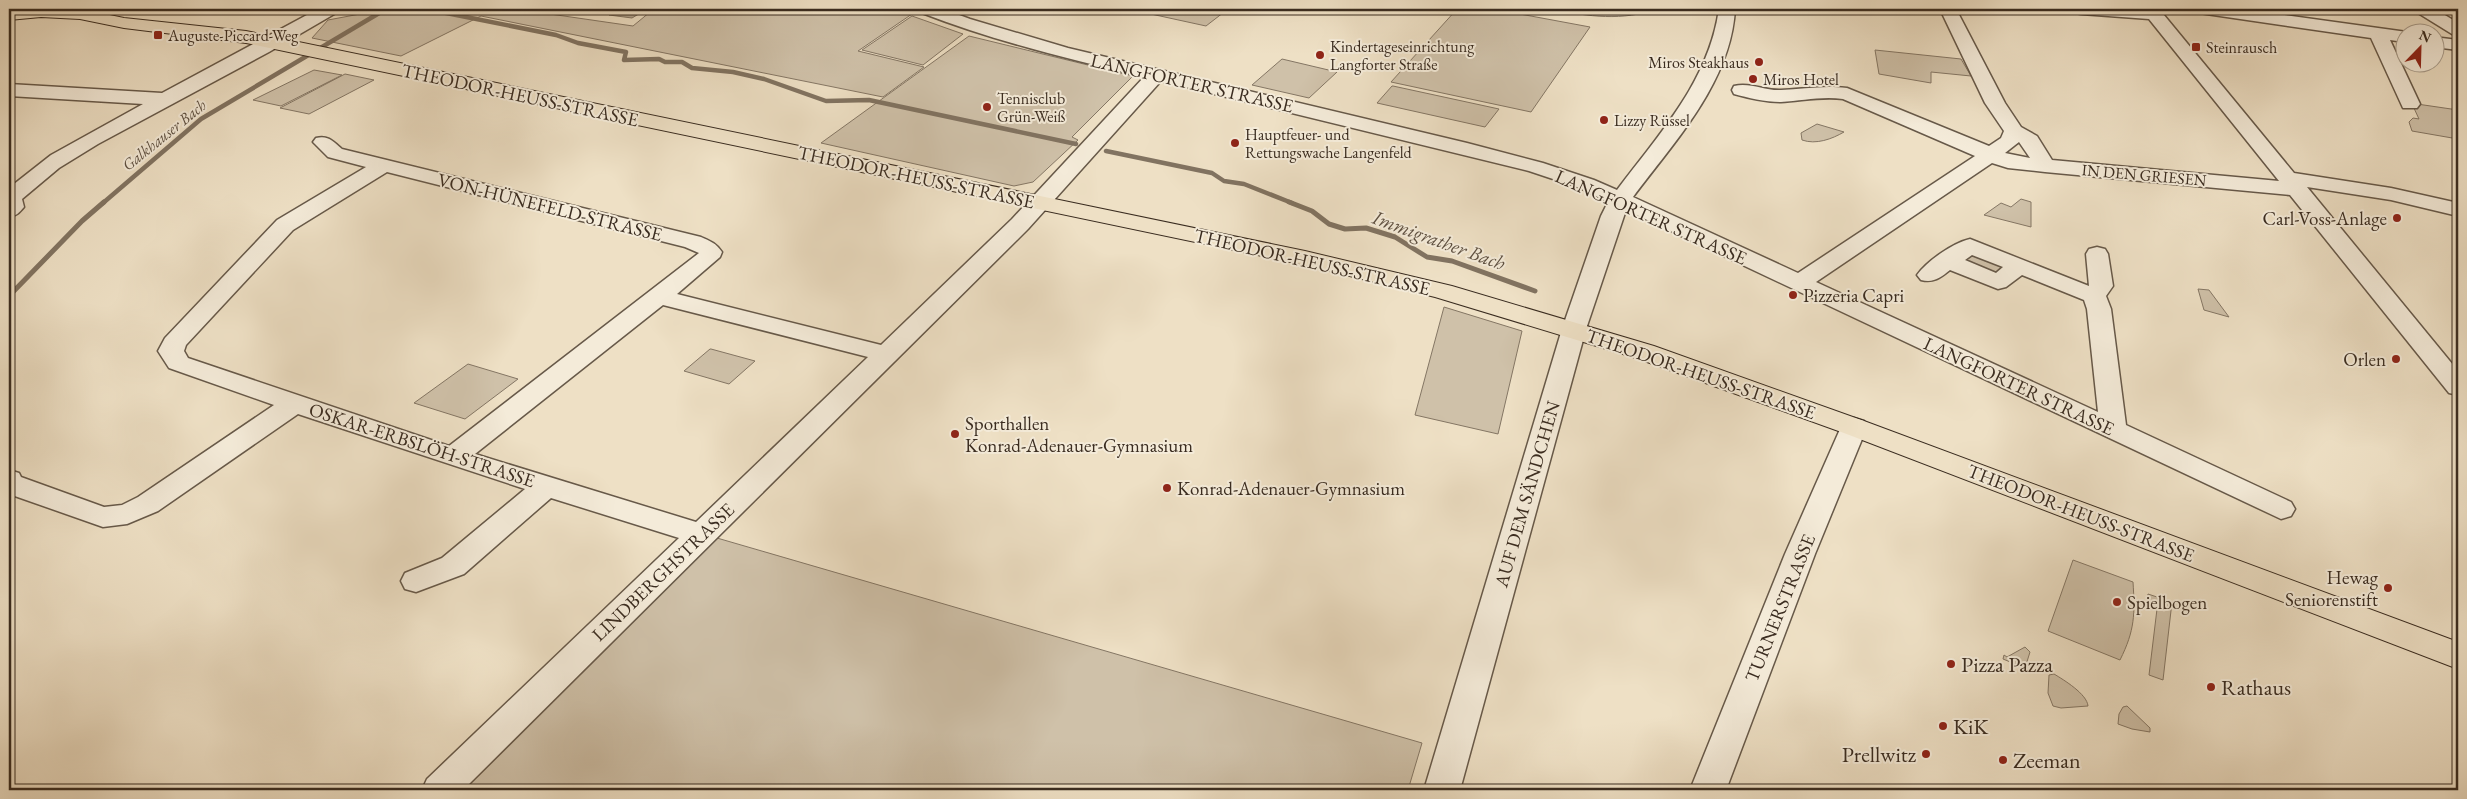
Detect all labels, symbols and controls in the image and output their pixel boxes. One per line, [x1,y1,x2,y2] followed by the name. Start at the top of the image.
[2394,22,2444,72] north arrow
[167,25,299,46] place label: Auguste-Piccard-Weg
[2416,26,2434,47] text: N
[152,29,164,41] marker: Auguste-Piccard-Weg
[1330,36,1475,75] place label: Kindertageseinrichtung Langforter Straße
[2206,37,2277,58] place label: Steinrausch
[2190,41,2202,53] marker: Steinrausch
[1088,48,1296,119] street label: LANGFORTER STRASSE
[1314,49,1326,61] marker: Kindertageseinrichtung Langforter Straße
[1648,52,1749,73] place label: Miros Steakhaus
[1753,56,1765,68] marker: Miros Steakhaus
[399,58,641,132] street label: THEODOR-HEUSS-STRASSE
[1763,69,1839,90] place label: Miros Hotel
[1747,73,1759,85] marker: Miros Hotel
[997,88,1065,127] place label: Tennisclub Grün-Weiß
[118,95,211,175] water label: Galkhauser Bach
[981,101,993,113] marker: Tennisclub Grün-Weiß
[1614,110,1690,131] place label: Lizzy Rüssel
[1598,114,1610,126] marker: Lizzy Rüssel
[1245,124,1413,163] place label: Hauptfeuer- und Rettungswache Langenfeld
[1229,137,1241,149] marker: Hauptfeuer- und Rettungswache Langenfeld
[795,140,1037,214] street label: THEODOR-HEUSS-STRASSE
[2081,159,2207,191] street label: IN DEN GRIESEN
[1551,163,1751,271] street label: LANGFORTER STRASSE
[435,167,665,247] street label: VON-HÜNEFELD-STRASSE
[1368,204,1509,276] water label: Immigrather Bach
[2262,206,2387,231] place label: Carl-Voss-Anlage
[2391,212,2403,224] marker: Carl-Voss-Anlage
[1192,223,1433,301] street label: THEODOR-HEUSS-STRASSE
[1803,283,1905,308] place label: Pizzeria Capri
[1787,289,1799,301] marker: Pizzeria Capri
[1583,323,1819,425] street label: THEODOR-HEUSS-STRASSE
[1920,331,2118,441] street label: LANGFORTER STRASSE
[2343,347,2386,372] place label: Orlen
[2390,353,2402,365] marker: Orlen
[306,397,538,493] street label: OSKAR-ERBSLÖH-STRASSE
[1488,398,1566,591] street label: AUF DEM SÄNDCHEN
[965,411,1193,458] place label: Sporthallen Konrad-Adenauer-Gymnasium
[949,428,961,440] marker: Sporthallen Konrad-Adenauer-Gymnasium
[1964,458,2198,568] street label: THEODOR-HEUSS-STRASSE
[1177,476,1405,501] place label: Konrad-Adenauer-Gymnasium
[1161,482,1173,494] marker: Konrad-Adenauer-Gymnasium
[586,497,740,647] street label: LINDBERGHSTRASSE
[1739,530,1821,685] street label: TURNERSTRASSE
[2285,565,2379,612] place label: Hewag Seniorenstift
[2382,582,2394,594] marker: Hewag Seniorenstift
[2127,590,2207,615] place label: Spielbogen
[2111,596,2123,608] marker: Spielbogen
[1961,650,2053,679] place label: Pizza Pazza
[1945,658,1957,670] marker: Pizza Pazza
[2221,673,2291,702] place label: Rathaus
[2205,681,2217,693] marker: Rathaus
[1953,712,1989,741] place label: KiK
[1937,720,1949,732] marker: KiK
[1842,740,1917,769] place label: Prellwitz
[2013,746,2081,775] place label: Zeeman
[1920,748,1932,760] marker: Prellwitz
[1997,754,2009,766] marker: Zeeman

